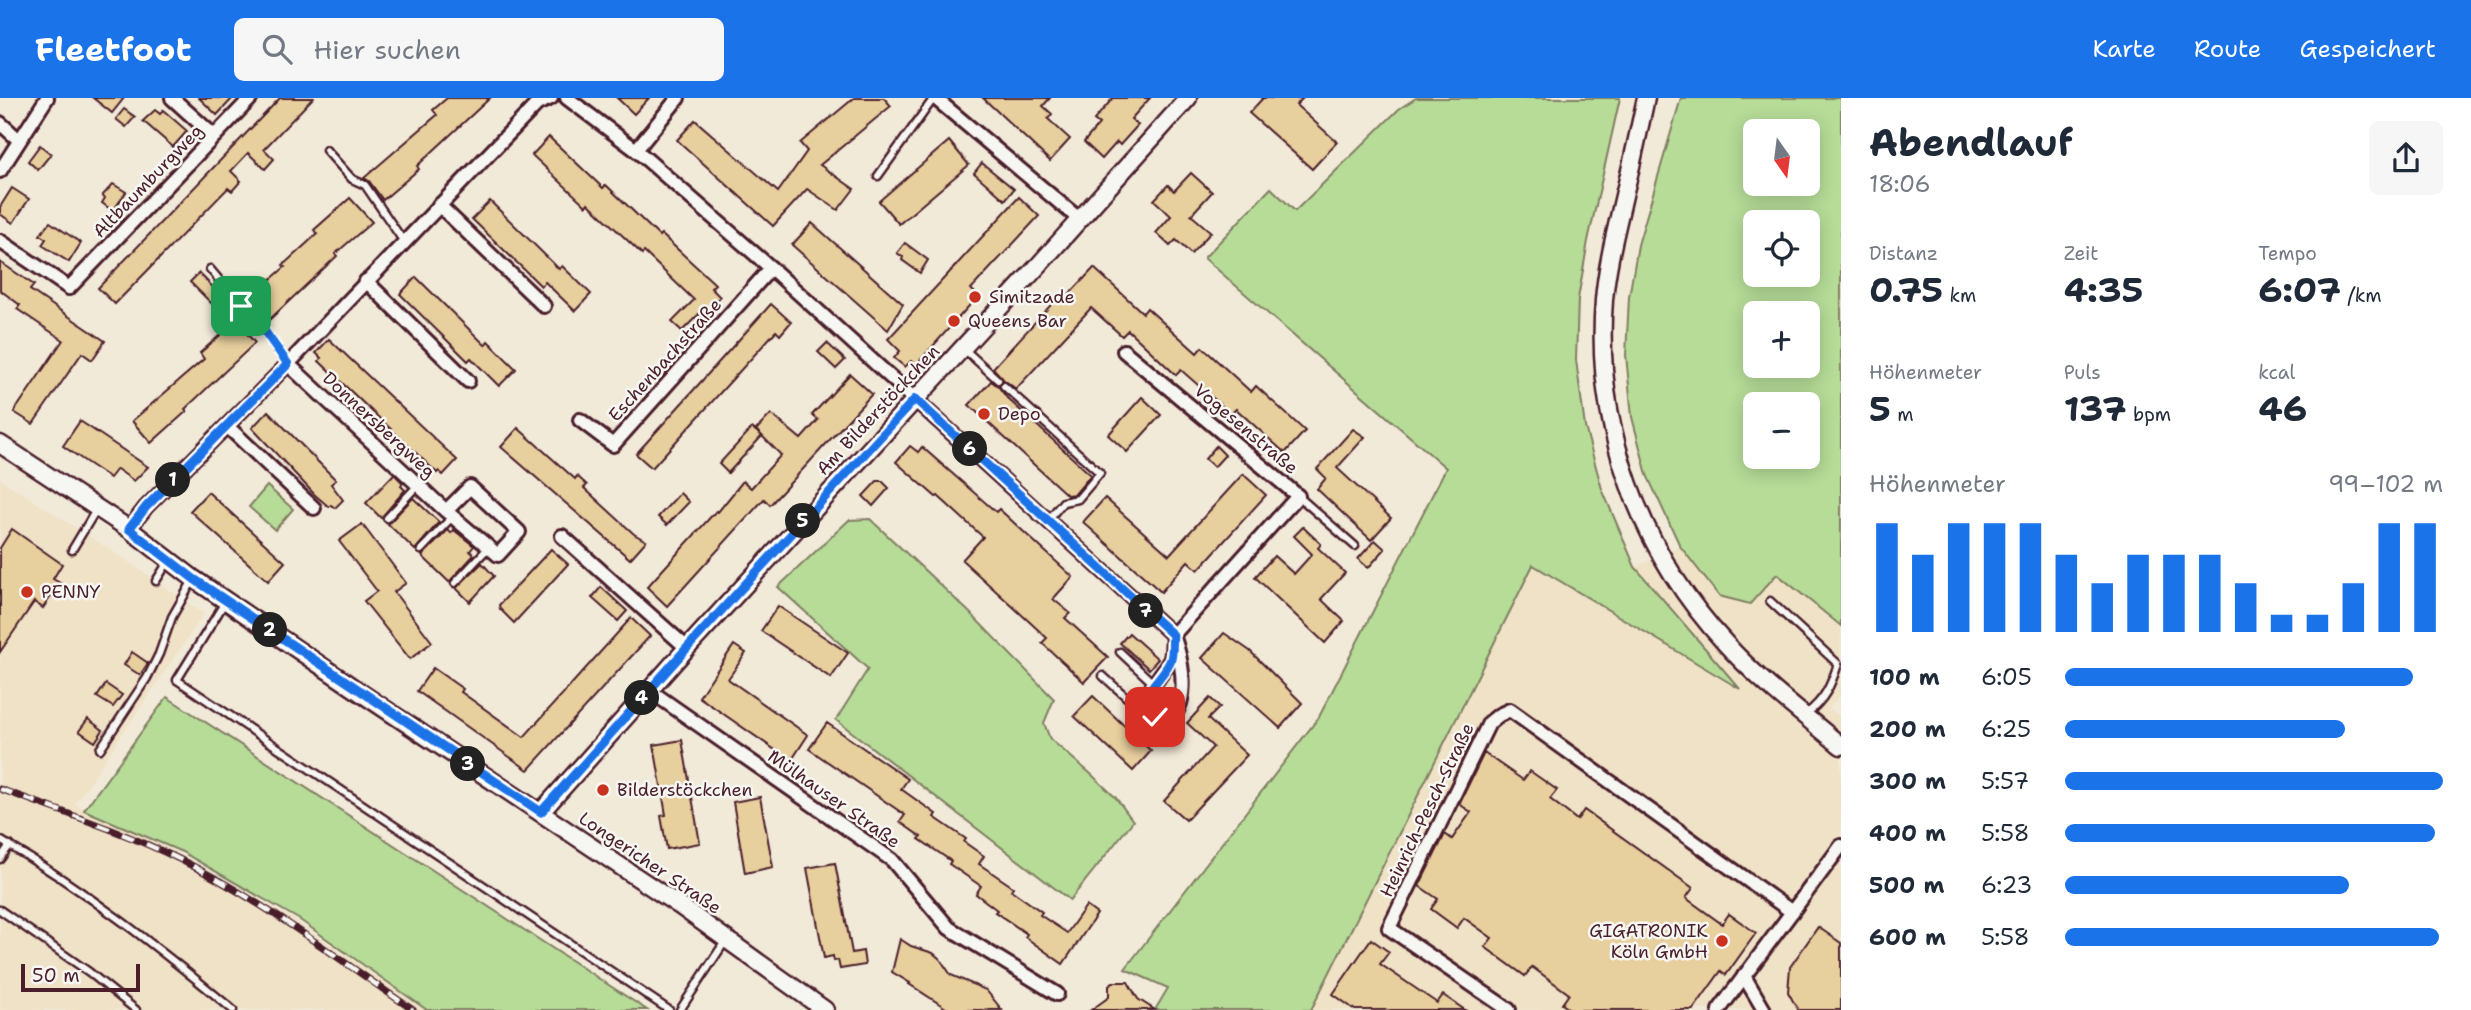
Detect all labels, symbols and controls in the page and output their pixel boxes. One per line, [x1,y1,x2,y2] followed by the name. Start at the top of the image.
[234,18,724,81] search box
[35,27,192,72] text: Fleetfoot
[258,30,296,68] icon: search
[314,32,461,67] text: Hier suchen
[2092,33,2156,65] text: Karte
[2194,33,2261,65] text: Route
[2299,33,2436,65] text: Gespeichert
[1869,117,2073,168] text: Abendlauf
[88,119,208,243] street label: Altbaumburgweg
[1743,119,1820,196] north arrow
[1743,119,1820,469] map controls
[2369,121,2443,195] button: share
[1869,169,1931,199] text: 18:06
[1743,210,1820,287] button: locate
[1869,241,1938,266] text: Distanz
[2064,241,2099,266] text: Zeit
[2258,241,2317,266] text: Tempo
[1869,266,1943,313] text: 0.75
[2064,266,2143,313] text: 4:35
[2258,266,2341,313] text: 6:07
[211,276,271,336] pin
[1943,283,1976,308] text: km
[2341,283,2382,308] text: /km
[989,285,1075,309] place label: Simitzade
[222,287,260,325] icon: arrive
[967,289,983,305] marker: Simitzade
[603,293,727,427] street label: Eschenbachstraße
[1743,301,1820,378] button: +
[968,309,1067,333] place label: Queens Bar
[946,313,962,329] marker: Queens Bar
[811,340,945,480] street label: Am Bilderstöckchen
[1869,360,1982,385] text: Höhenmeter
[2064,360,2101,385] text: Puls
[2258,360,2295,385] text: kcal
[317,366,441,484] street label: Donnersbergweg
[1189,378,1303,480] street label: Vogesenstraße
[1869,385,1891,432] text: 5
[2064,385,2126,432] text: 137
[2258,385,2307,432] text: 46
[1743,392,1820,469] button: −
[998,402,1041,426] place label: Depo
[1891,402,1914,427] text: m
[2126,402,2171,427] text: bpm
[976,406,992,422] marker: Depo
[953,432,988,466] pin: 6
[963,436,976,461] text: 6
[156,462,190,498] pin: 1
[168,467,177,492] text: 1
[1869,469,2006,499] text: Höhenmeter
[2328,469,2443,499] text: 99–102 m
[786,504,820,538] pin: 5
[797,508,808,533] text: 5
[41,580,101,604] place label: PENNY
[19,584,35,600] marker: PENNY
[1128,594,1164,628] pin: 7
[1139,598,1152,623] text: 7
[252,612,288,648] pin: 2
[263,617,276,642] text: 2
[1869,662,1940,692] text: 100 m
[1981,662,2032,692] text: 6:05
[624,680,660,716] pin: 4
[635,685,648,710] text: 4
[1125,687,1185,747] pin
[1136,698,1174,736] icon: check
[1869,714,1946,744] text: 200 m
[1981,714,2031,744] text: 6:25
[1374,719,1480,901] street label: Heinrich-Pesch-Straße
[763,744,905,854] street label: Mülhauser Straße
[450,746,486,782] pin: 3
[461,751,474,776] text: 3
[1869,766,1946,796] text: 300 m
[1981,766,2029,796] text: 5:57
[617,778,753,802] place label: Bilderstöckchen
[595,782,611,798] marker: Bilderstöckchen
[574,806,726,920] street label: Longericher Straße
[1869,818,1946,848] text: 400 m
[1981,818,2030,848] text: 5:58
[1869,870,1944,900] text: 500 m
[1981,870,2032,900] text: 6:23
[1589,919,1708,964] place label: GIGATRONIK Köln GmbH
[1869,922,1946,952] text: 600 m
[1981,922,2030,952] text: 5:58
[1714,933,1730,949] marker: GIGATRONIK Köln GmbH
[21,961,140,993] scale bar
[32,963,80,988] text: 50 m

